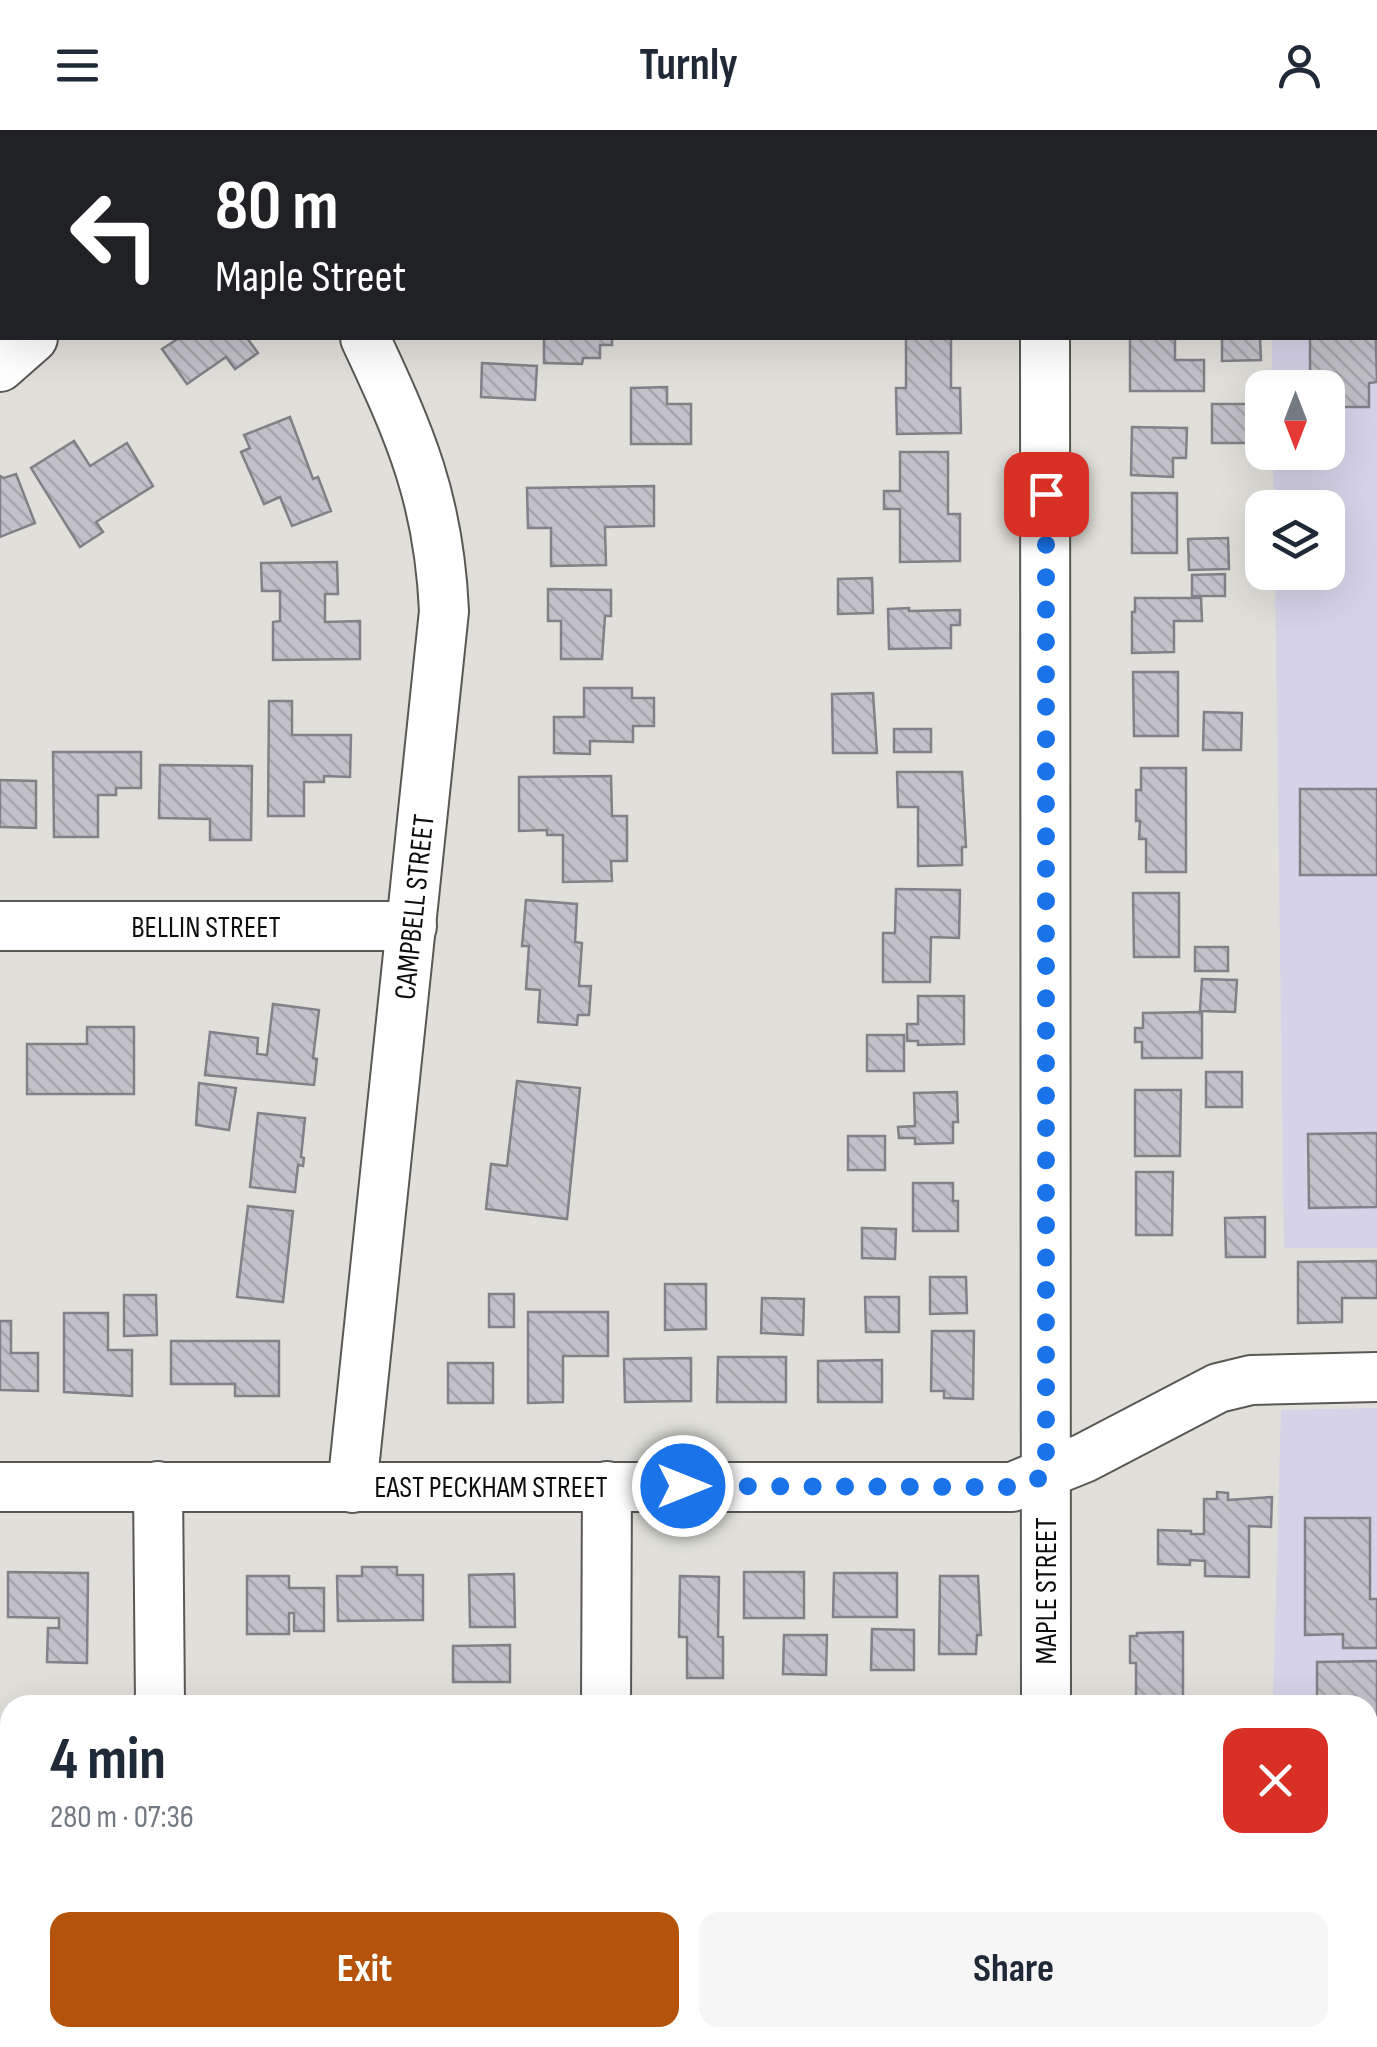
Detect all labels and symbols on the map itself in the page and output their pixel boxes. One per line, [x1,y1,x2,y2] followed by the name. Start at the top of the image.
[1245,370,1345,470] north arrow
[1004,452,1089,537] pin
[387,813,443,1002] street label: CAMPBELL STREET
[131,910,281,946] street label: BELLIN STREET
[631,1434,735,1538] position arrow
[374,1470,608,1506] street label: EAST PECKHAM STREET
[1029,1517,1065,1665] street label: MAPLE STREET

